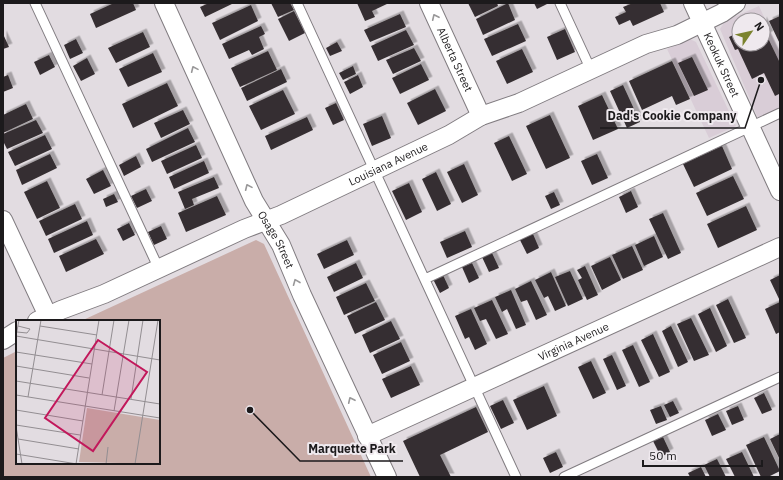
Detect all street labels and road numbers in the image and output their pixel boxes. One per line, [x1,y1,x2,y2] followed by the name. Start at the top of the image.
[434,25,476,94] street label: Alberta Street
[701,30,743,99] street label: Keokuk Street
[346,139,430,189] street label: Louisiana Avenue
[255,208,297,271] street label: Osage Street
[536,319,611,364] street label: Virginia Avenue

